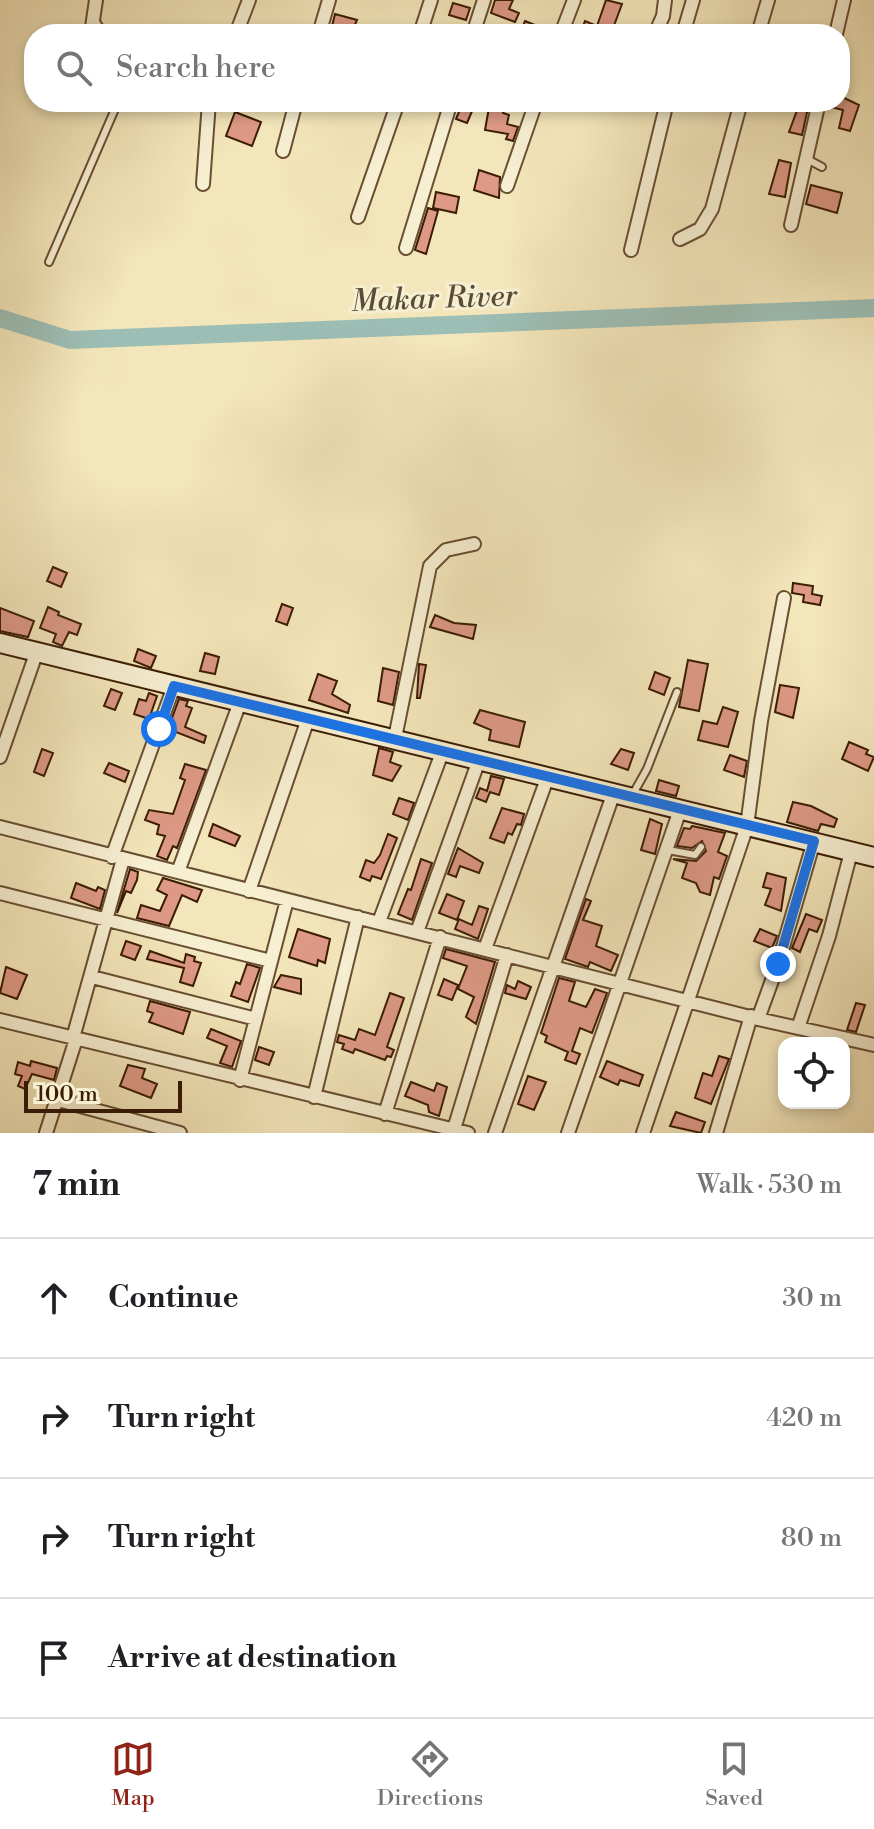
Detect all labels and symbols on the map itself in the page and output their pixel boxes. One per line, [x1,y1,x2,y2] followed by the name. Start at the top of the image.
[350,277,519,321] water label: Makar River
[141,711,177,747] route start
[760,946,796,982] route end
[24,1077,182,1113] scale bar

